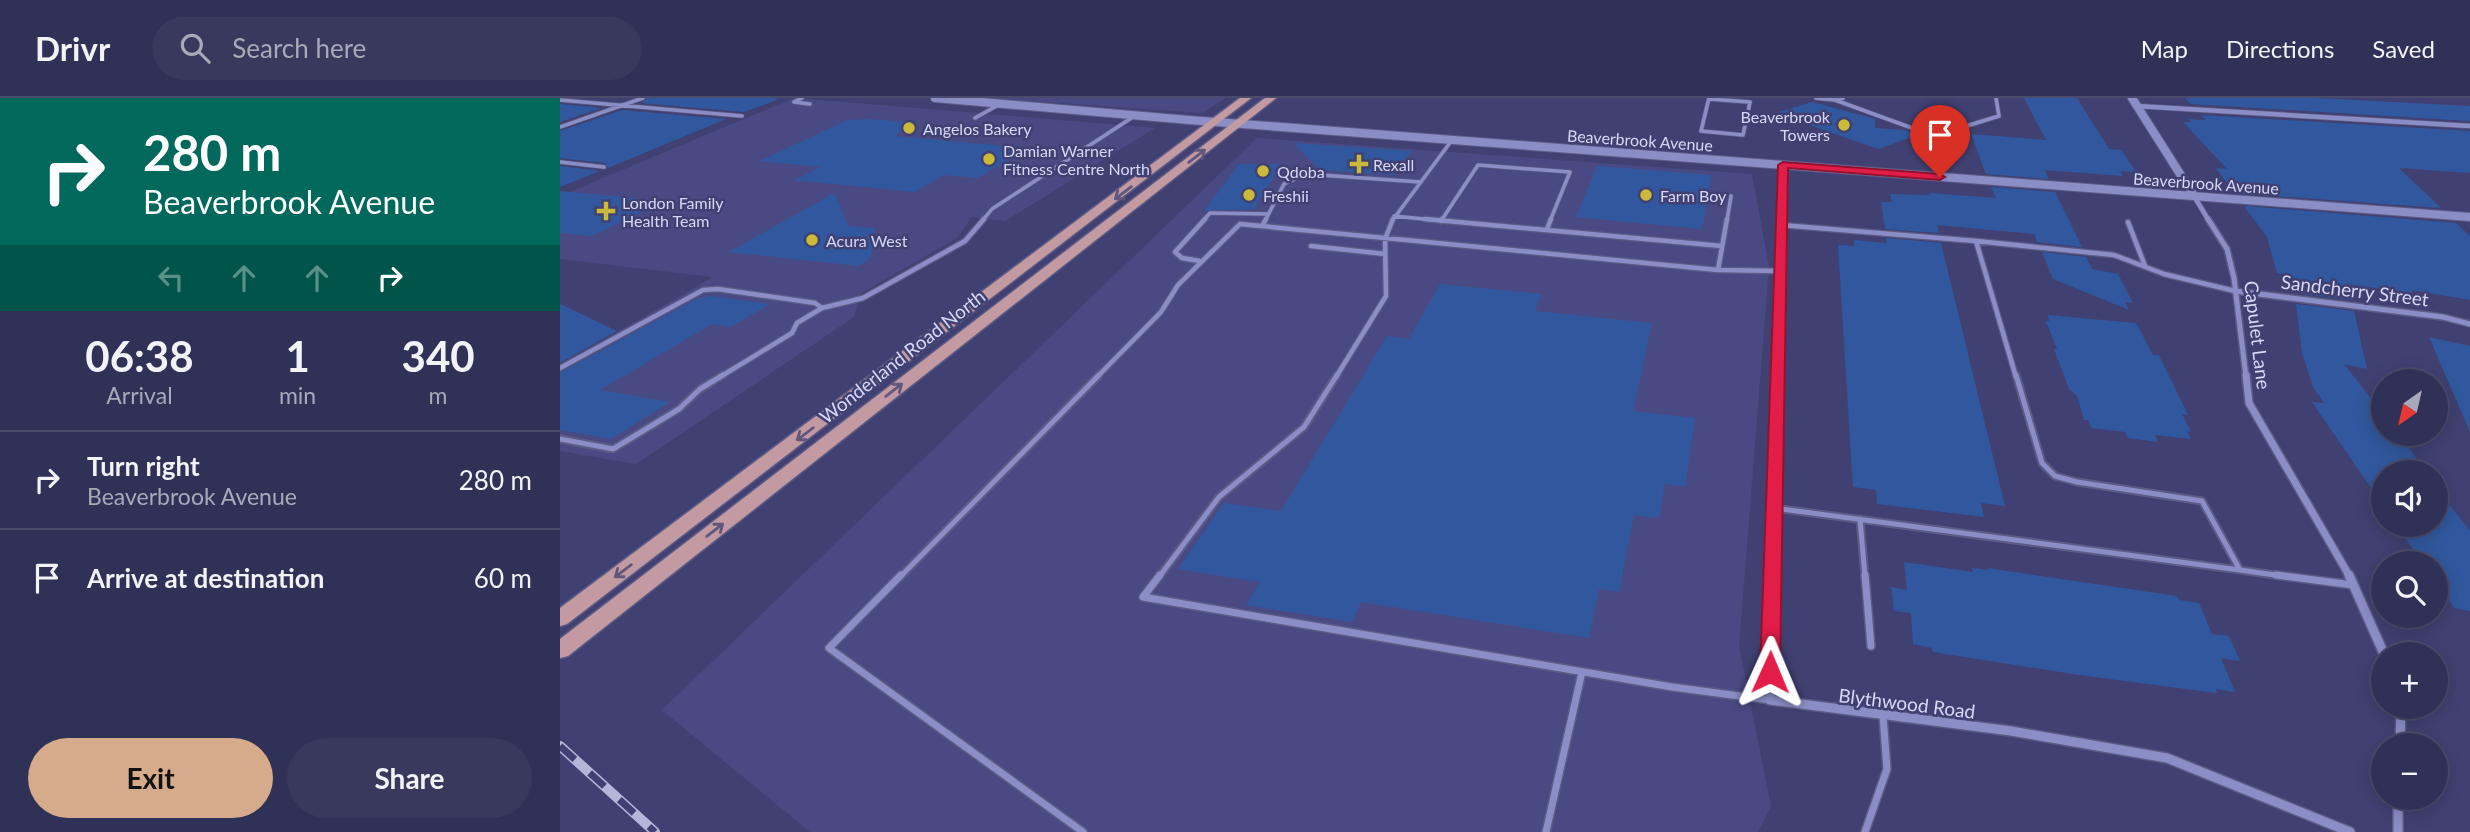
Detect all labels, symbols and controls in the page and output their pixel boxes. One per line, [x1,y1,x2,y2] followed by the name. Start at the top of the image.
[152,17,642,80] search box
[35,28,110,68] text: Drivr
[176,29,214,67] icon: search
[232,32,366,64] text: Search here
[2141,34,2188,63] text: Map
[2226,34,2334,63] text: Directions
[2372,34,2435,63] text: Saved
[1910,105,1970,177] pin
[1741,107,1831,144] place label: Beaverbrook Towers
[1921,116,1959,154] icon: arrive
[1836,117,1852,133] marker: Beaverbrook Towers
[923,119,1032,138] place label: Angelos Bakery
[901,120,917,136] marker: Angelos Bakery
[143,123,281,181] text: 280 m
[1567,125,1713,155] street label: Beaverbrook Avenue
[28,126,119,217] icon: right
[1003,141,1150,178] place label: Damian Warner Fitness Centre North
[1187,148,1206,163] one-way arrow
[981,151,997,167] marker: Damian Warner Fitness Centre North
[1373,155,1414,174] place label: Rexall
[1351,156,1367,172] marker: Rexall
[1277,162,1325,181] place label: Qdoba
[1255,163,1271,179] marker: Qdoba
[2133,168,2279,198] street label: Beaverbrook Avenue
[143,182,435,221] text: Beaverbrook Avenue
[1114,185,1132,200] one-way arrow
[1263,186,1309,205] place label: Freshii
[1660,186,1727,205] place label: Farm Boy
[1241,187,1257,203] marker: Freshii
[1638,187,1654,203] marker: Farm Boy
[622,193,724,230] place label: London Family Health Team
[596,201,616,221] marker: London Family Health Team
[826,231,908,250] place label: Acura West
[804,232,820,248] marker: Acura West
[152,259,190,297] icon: left
[225,259,263,297] icon: ahead
[298,259,336,297] icon: ahead
[371,259,409,297] icon: right
[2280,270,2430,310] street label: Sandcherry Street
[2240,279,2276,391] street label: Capulet Lane
[815,284,989,428] street label: Wonderland Road North
[85,331,194,381] text: 06:38
[285,331,310,381] text: 1
[402,331,475,381] text: 340
[2371,369,2448,446] north arrow
[2371,369,2448,810] map controls
[106,381,173,409] text: Arrival
[279,381,316,409] text: min
[429,381,448,409] text: m
[885,383,903,398] one-way arrow
[796,426,814,441] one-way arrow
[87,450,200,482] text: Turn right
[2371,460,2448,537] button: sound
[28,461,66,499] icon: right
[459,464,532,496] text: 280 m
[87,482,297,510] text: Beaverbrook Avenue
[705,522,723,537] one-way arrow
[2371,551,2448,628] button: search
[28,559,66,597] icon: arrive
[87,562,324,594] text: Arrive at destination
[474,562,532,594] text: 60 m
[615,564,633,579] one-way arrow
[1733,635,1807,709] position arrow
[2371,642,2448,719] button: +
[1837,683,1977,723] street label: Blythwood Road
[2371,733,2448,810] button: −
[28,738,273,818] button: Exit
[287,738,532,818] button: Share

